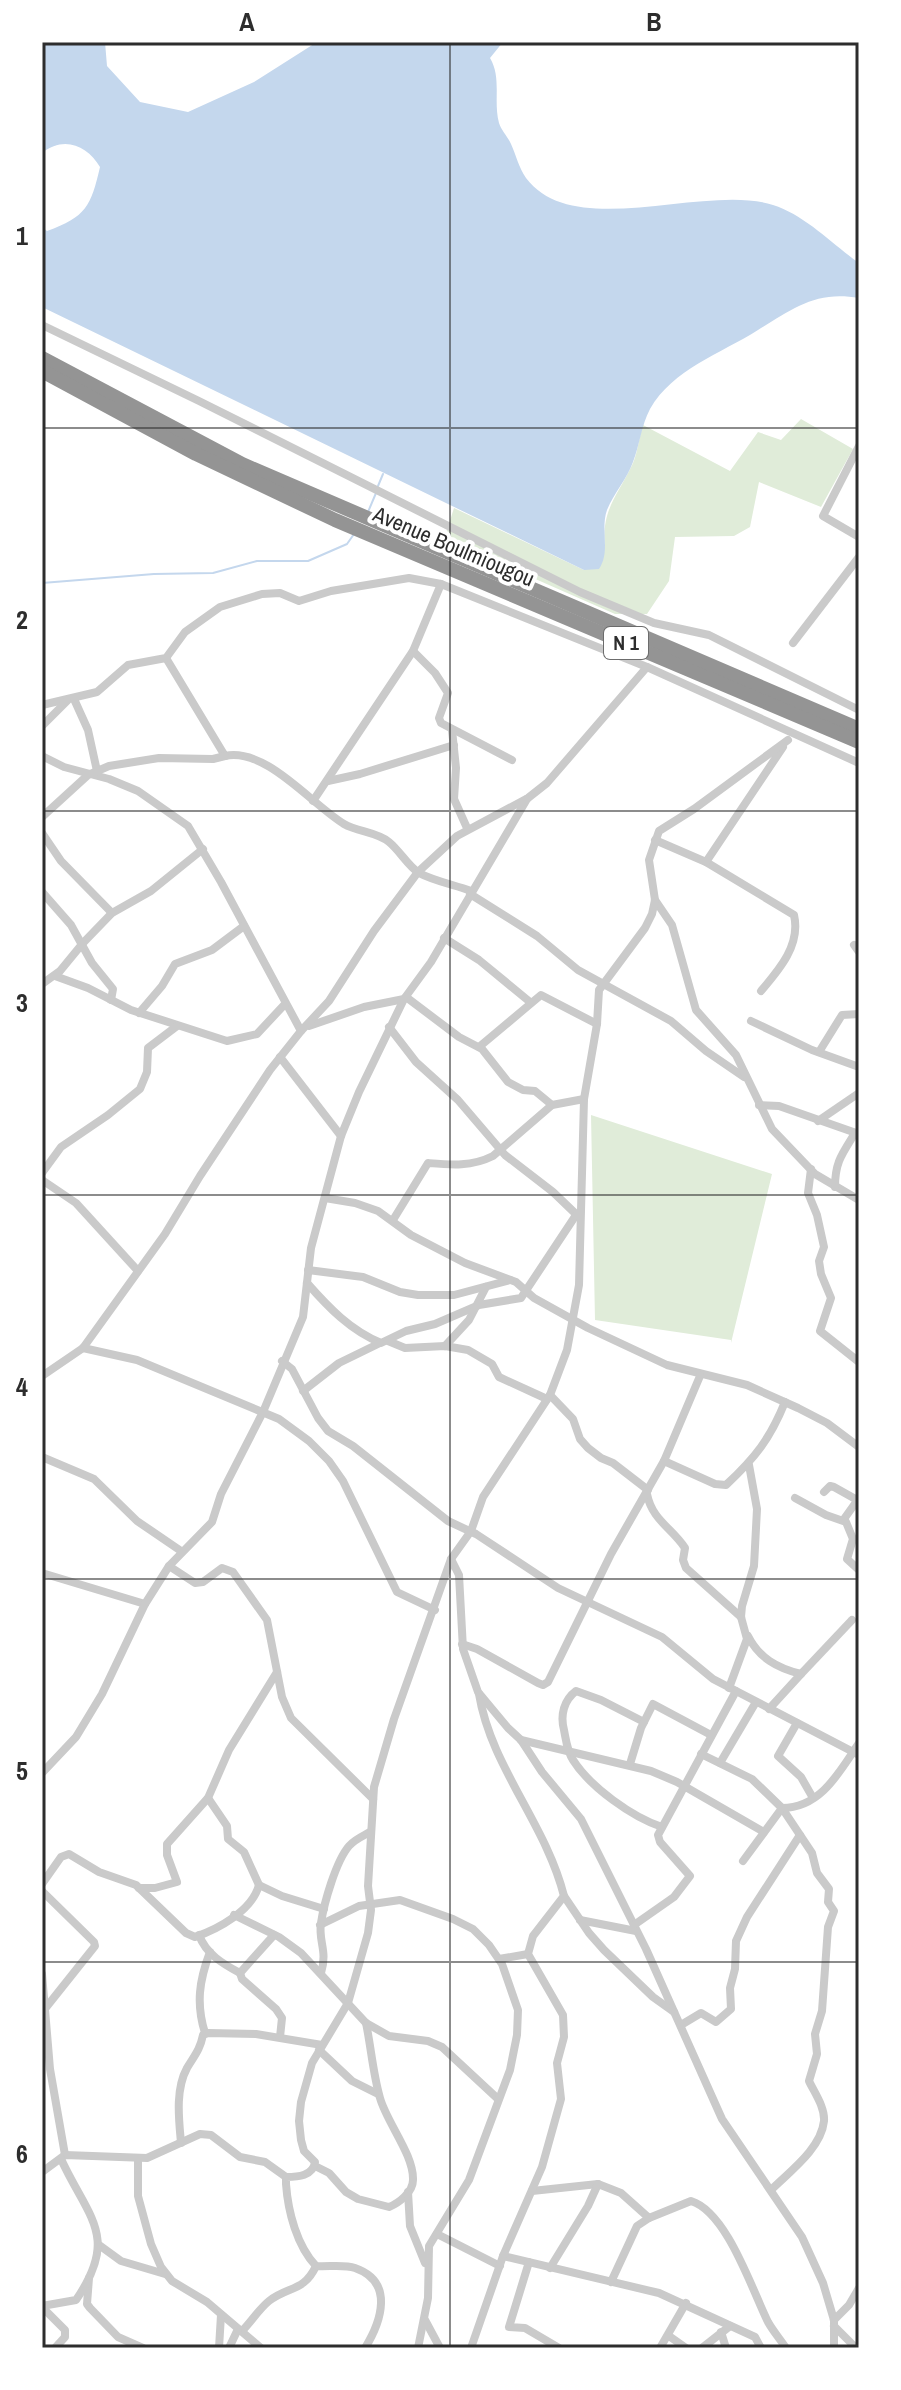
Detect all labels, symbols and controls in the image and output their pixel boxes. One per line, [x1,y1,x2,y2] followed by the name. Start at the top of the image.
[239,4,255,39] text: A
[646,4,662,39] text: B
[16,218,28,253] text: 1
[368,498,539,593] street label: Avenue Boulmiougou
[16,602,28,637] text: 2
[604,627,648,659] road number: N 1
[16,985,28,1020] text: 3
[16,1369,28,1404] text: 4
[16,1753,28,1788] text: 5
[16,2136,28,2171] text: 6

